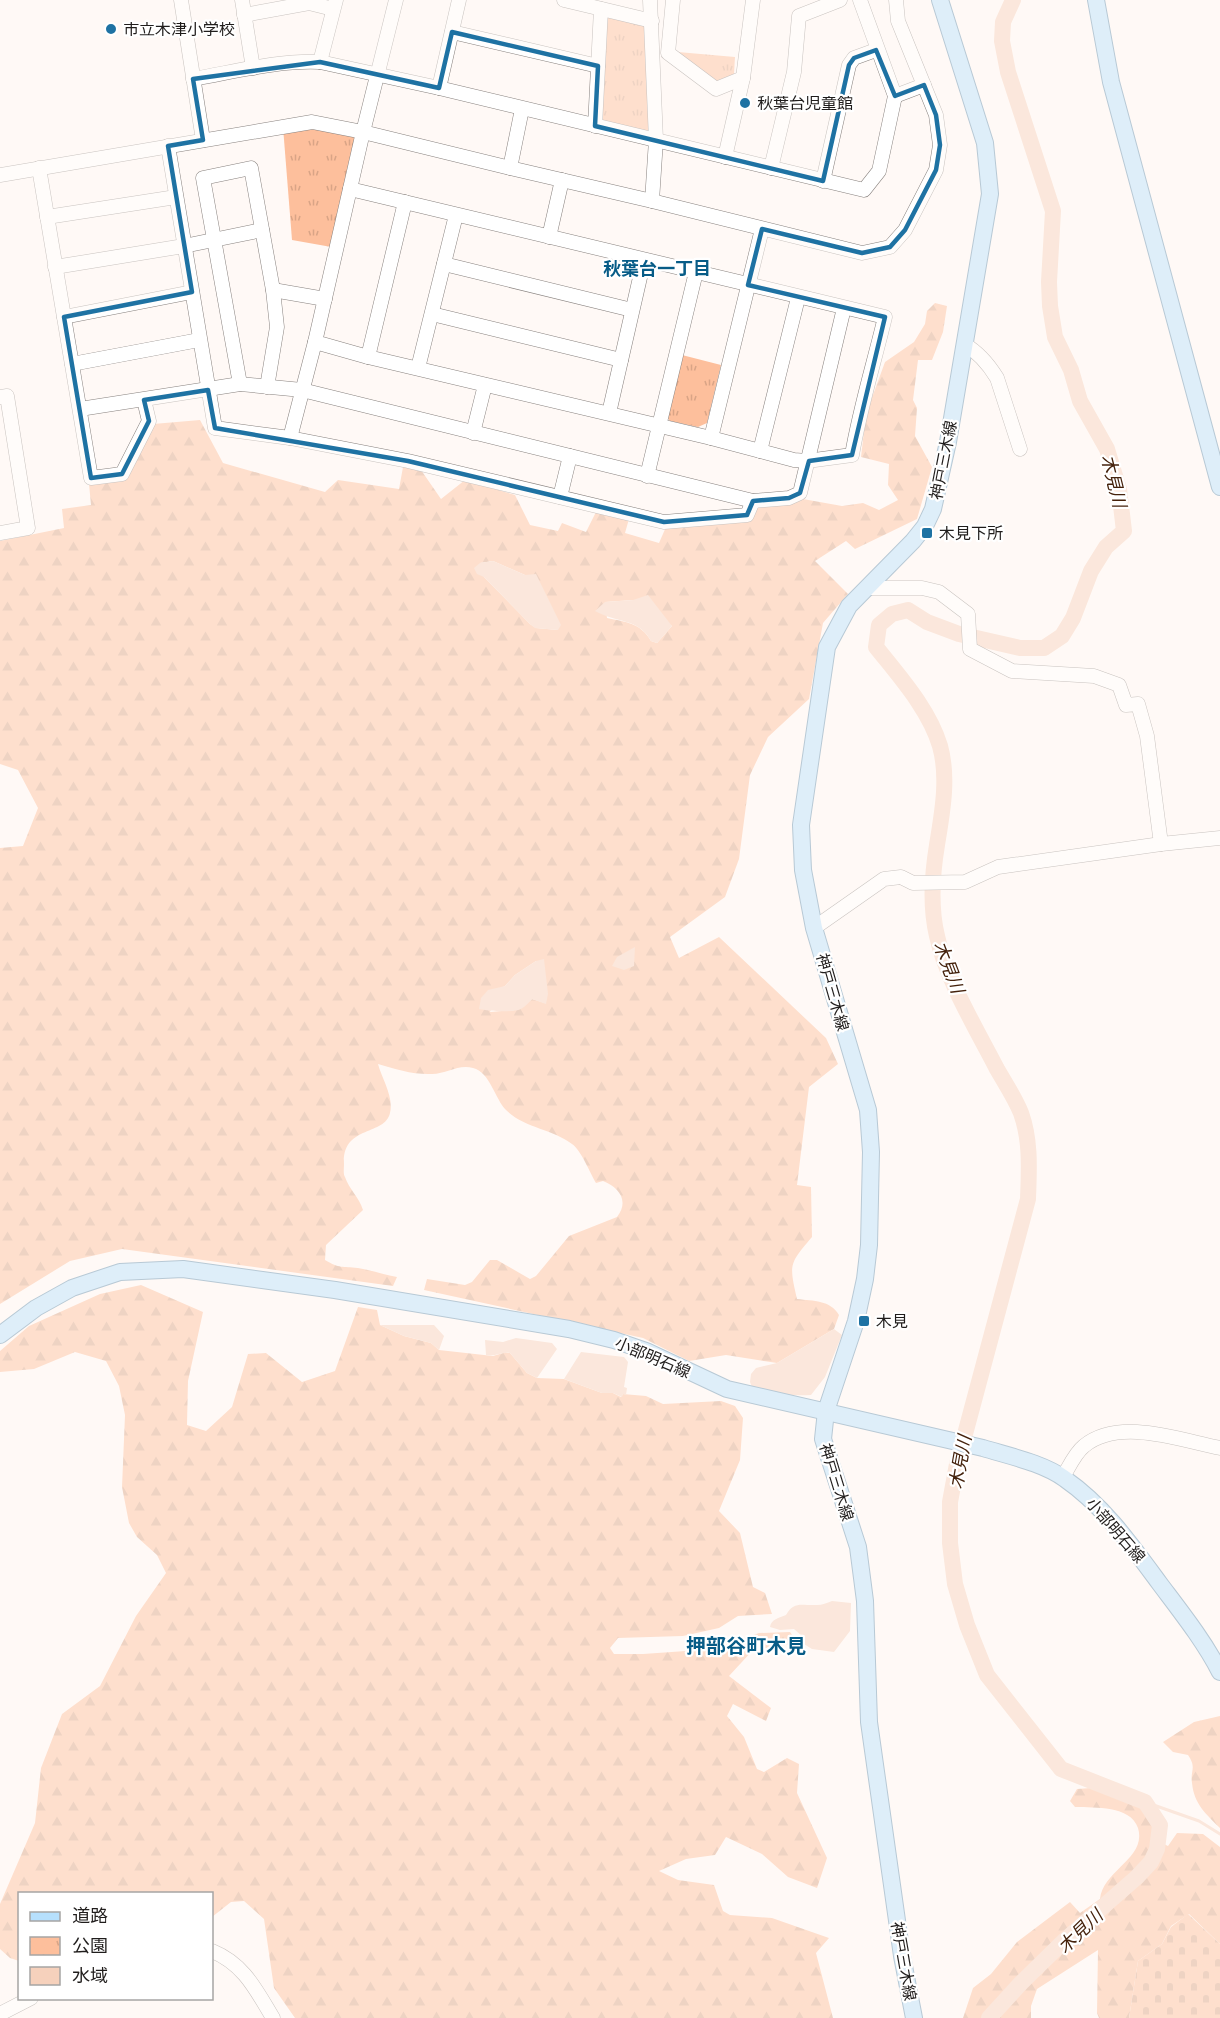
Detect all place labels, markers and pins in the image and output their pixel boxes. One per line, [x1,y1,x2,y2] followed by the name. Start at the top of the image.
[123,19,235,39] place label: 市立木津小学校
[104,22,118,36] marker: 市立木津小学校
[757,93,853,113] place label: 秋葉台児童館
[738,96,752,110] marker: 秋葉台児童館
[939,523,1003,543] place label: 木見下所
[920,526,934,540] marker: 木見下所
[876,1311,908,1331] place label: 木見
[857,1314,871,1328] marker: 木見

